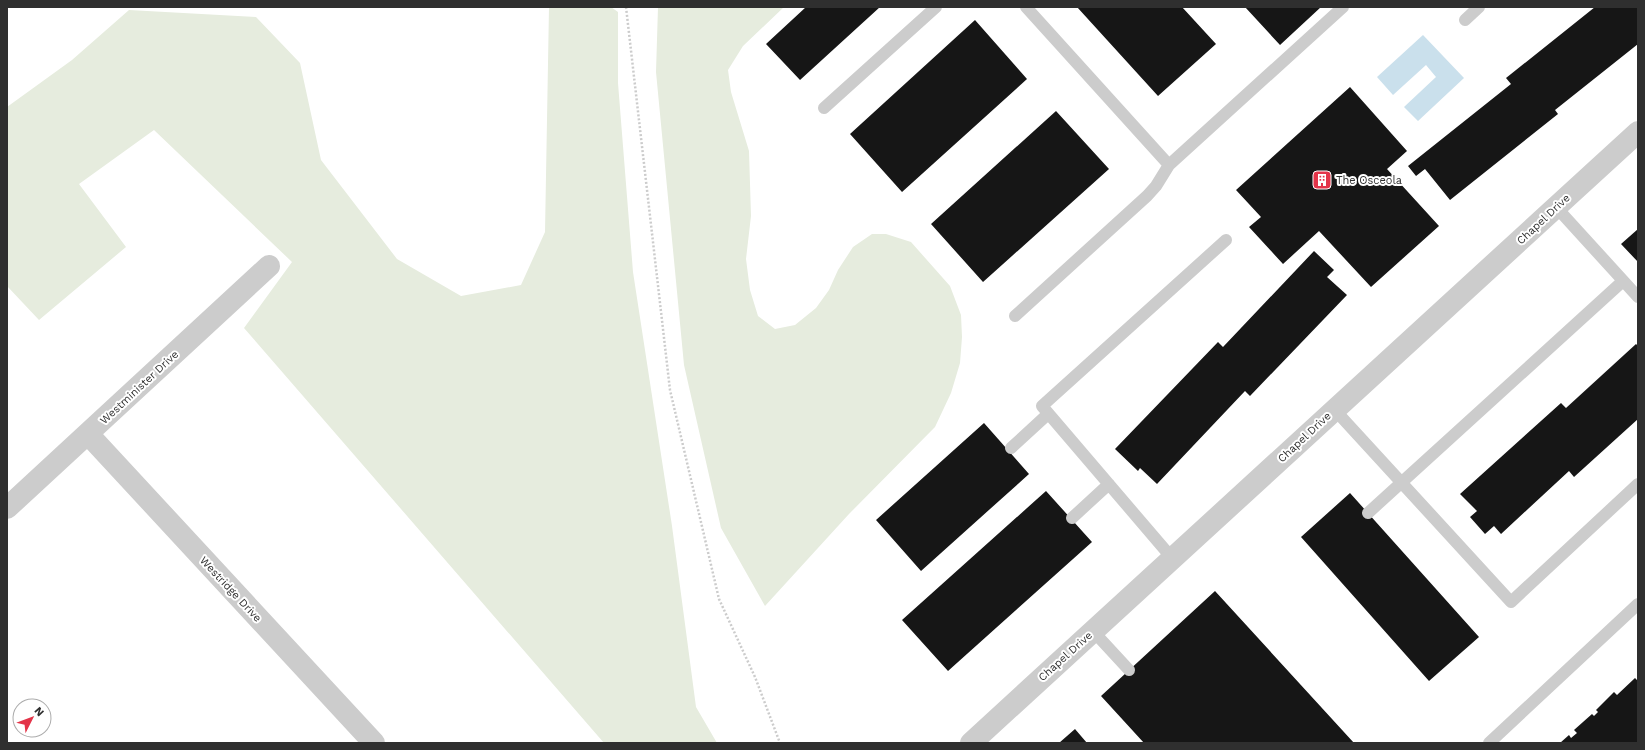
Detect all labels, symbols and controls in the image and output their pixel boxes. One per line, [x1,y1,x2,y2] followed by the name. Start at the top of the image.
[1311,169,1333,191] building icon: The Osceola
[1336,174,1402,187] place label: The Osceola
[1514,191,1573,247] street label: Chapel Drive
[98,348,181,427] street label: Westminister Drive
[1275,409,1334,465] street label: Chapel Drive
[197,554,264,625] street label: Westridge Drive
[1036,629,1095,684] street label: Chapel Drive
[12,698,52,738] north arrow
[32,704,47,719] text: N

